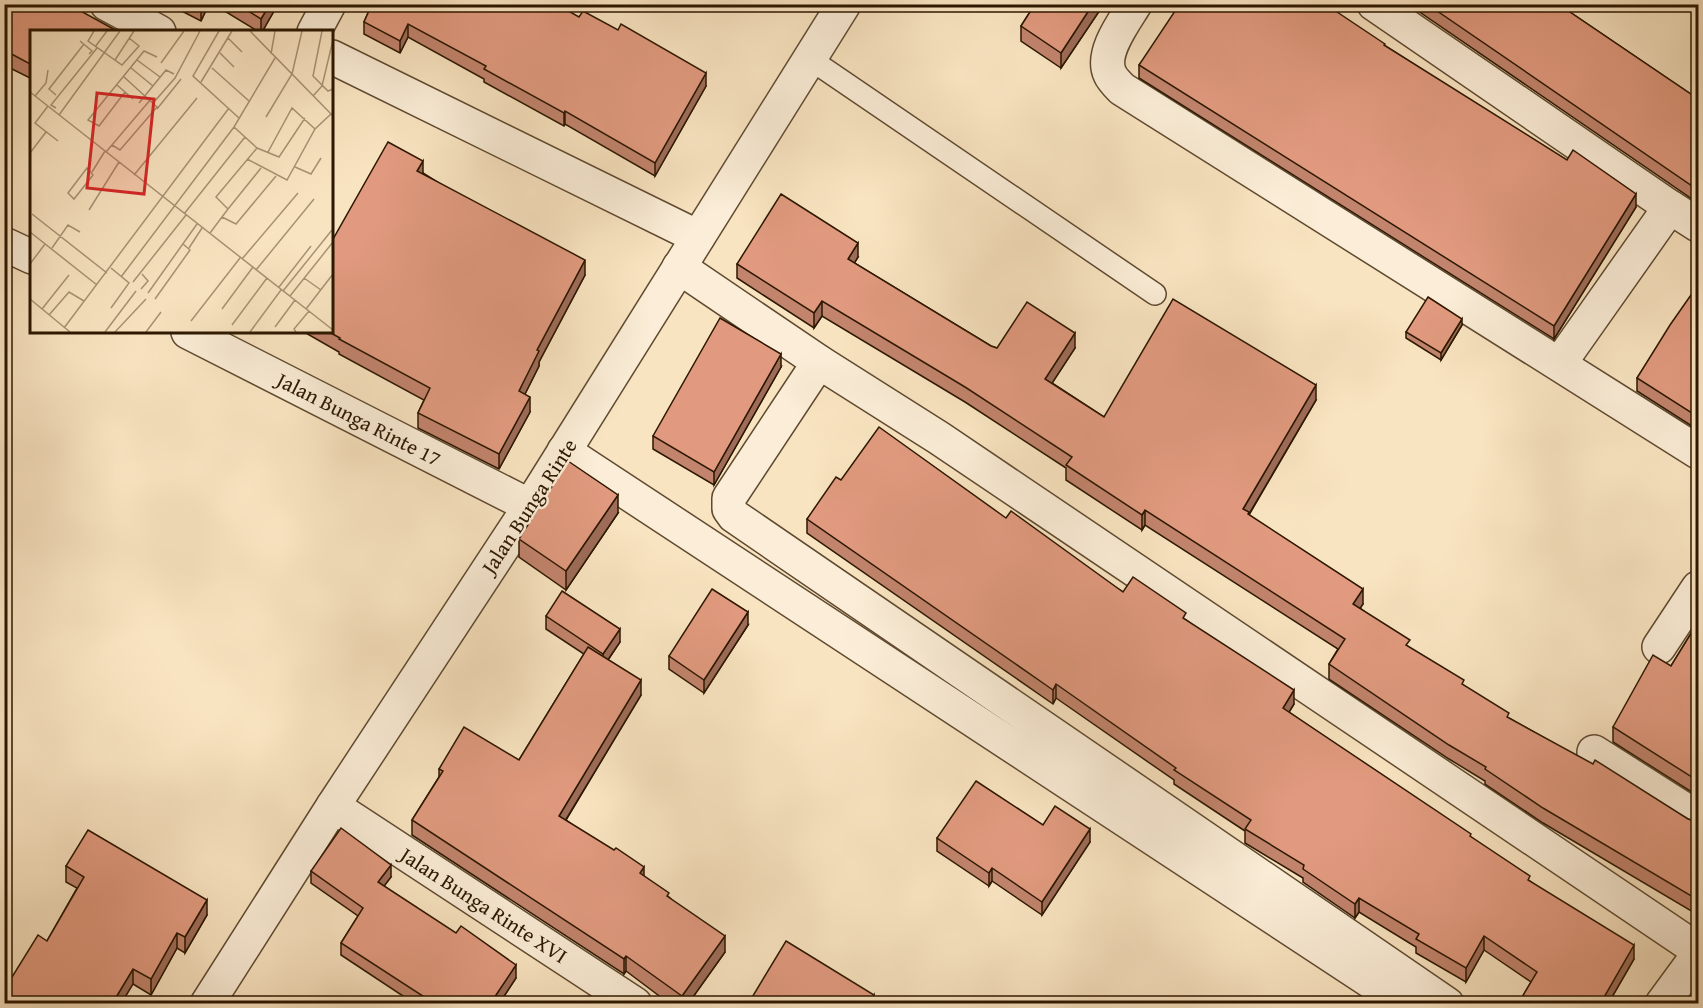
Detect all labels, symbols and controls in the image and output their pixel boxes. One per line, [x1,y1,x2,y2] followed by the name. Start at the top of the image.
[30,30,333,333] inset map
[269,363,447,474] street label: Jalan Bunga Rinte 17
[472,432,585,582] street label: Jalan Bunga Rinte
[392,838,574,971] street label: Jalan Bunga Rinte XVI

